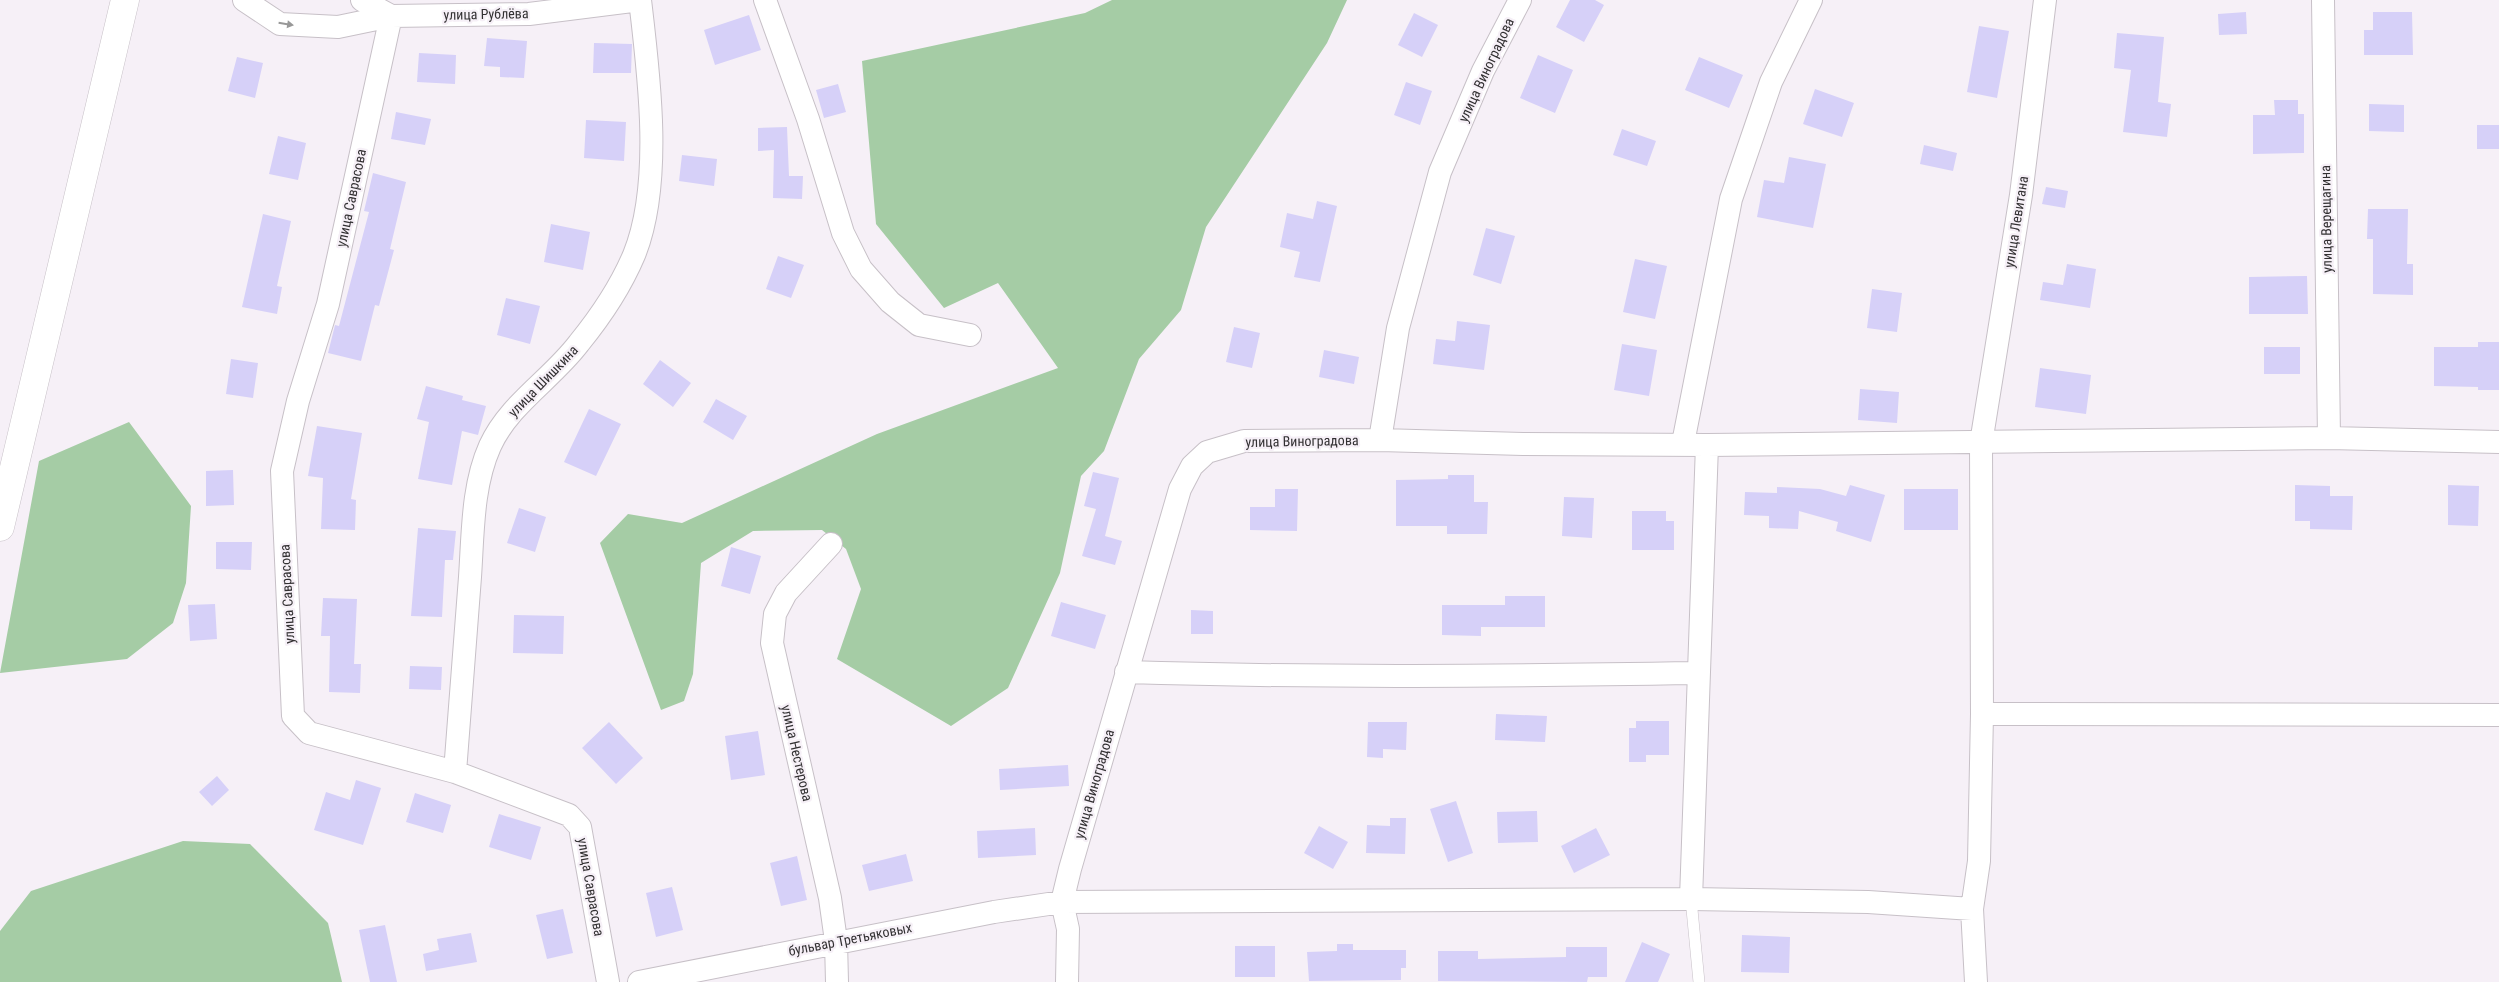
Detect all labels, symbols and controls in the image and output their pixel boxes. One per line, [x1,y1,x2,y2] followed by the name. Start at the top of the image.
[443,5,529,23] street label: улица Рублёва
[1455,15,1517,125] street label: улица Виноградова
[279,20,295,28] one-way arrow
[333,148,369,248] street label: улица Саврасова
[2317,165,2335,273] street label: улица Верещагина
[2001,175,2031,269] street label: улица Левитана
[505,342,581,420] street label: улица Шишкина
[1245,432,1359,450] street label: улица Виноградова
[276,544,298,644] street label: улица Саврасова
[778,703,816,803] street label: улица Нестерова
[1071,727,1117,841] street label: улица Виноградова
[574,837,608,937] street label: улица Саврасова
[787,919,913,959] street label: бульвар Третьяковых

